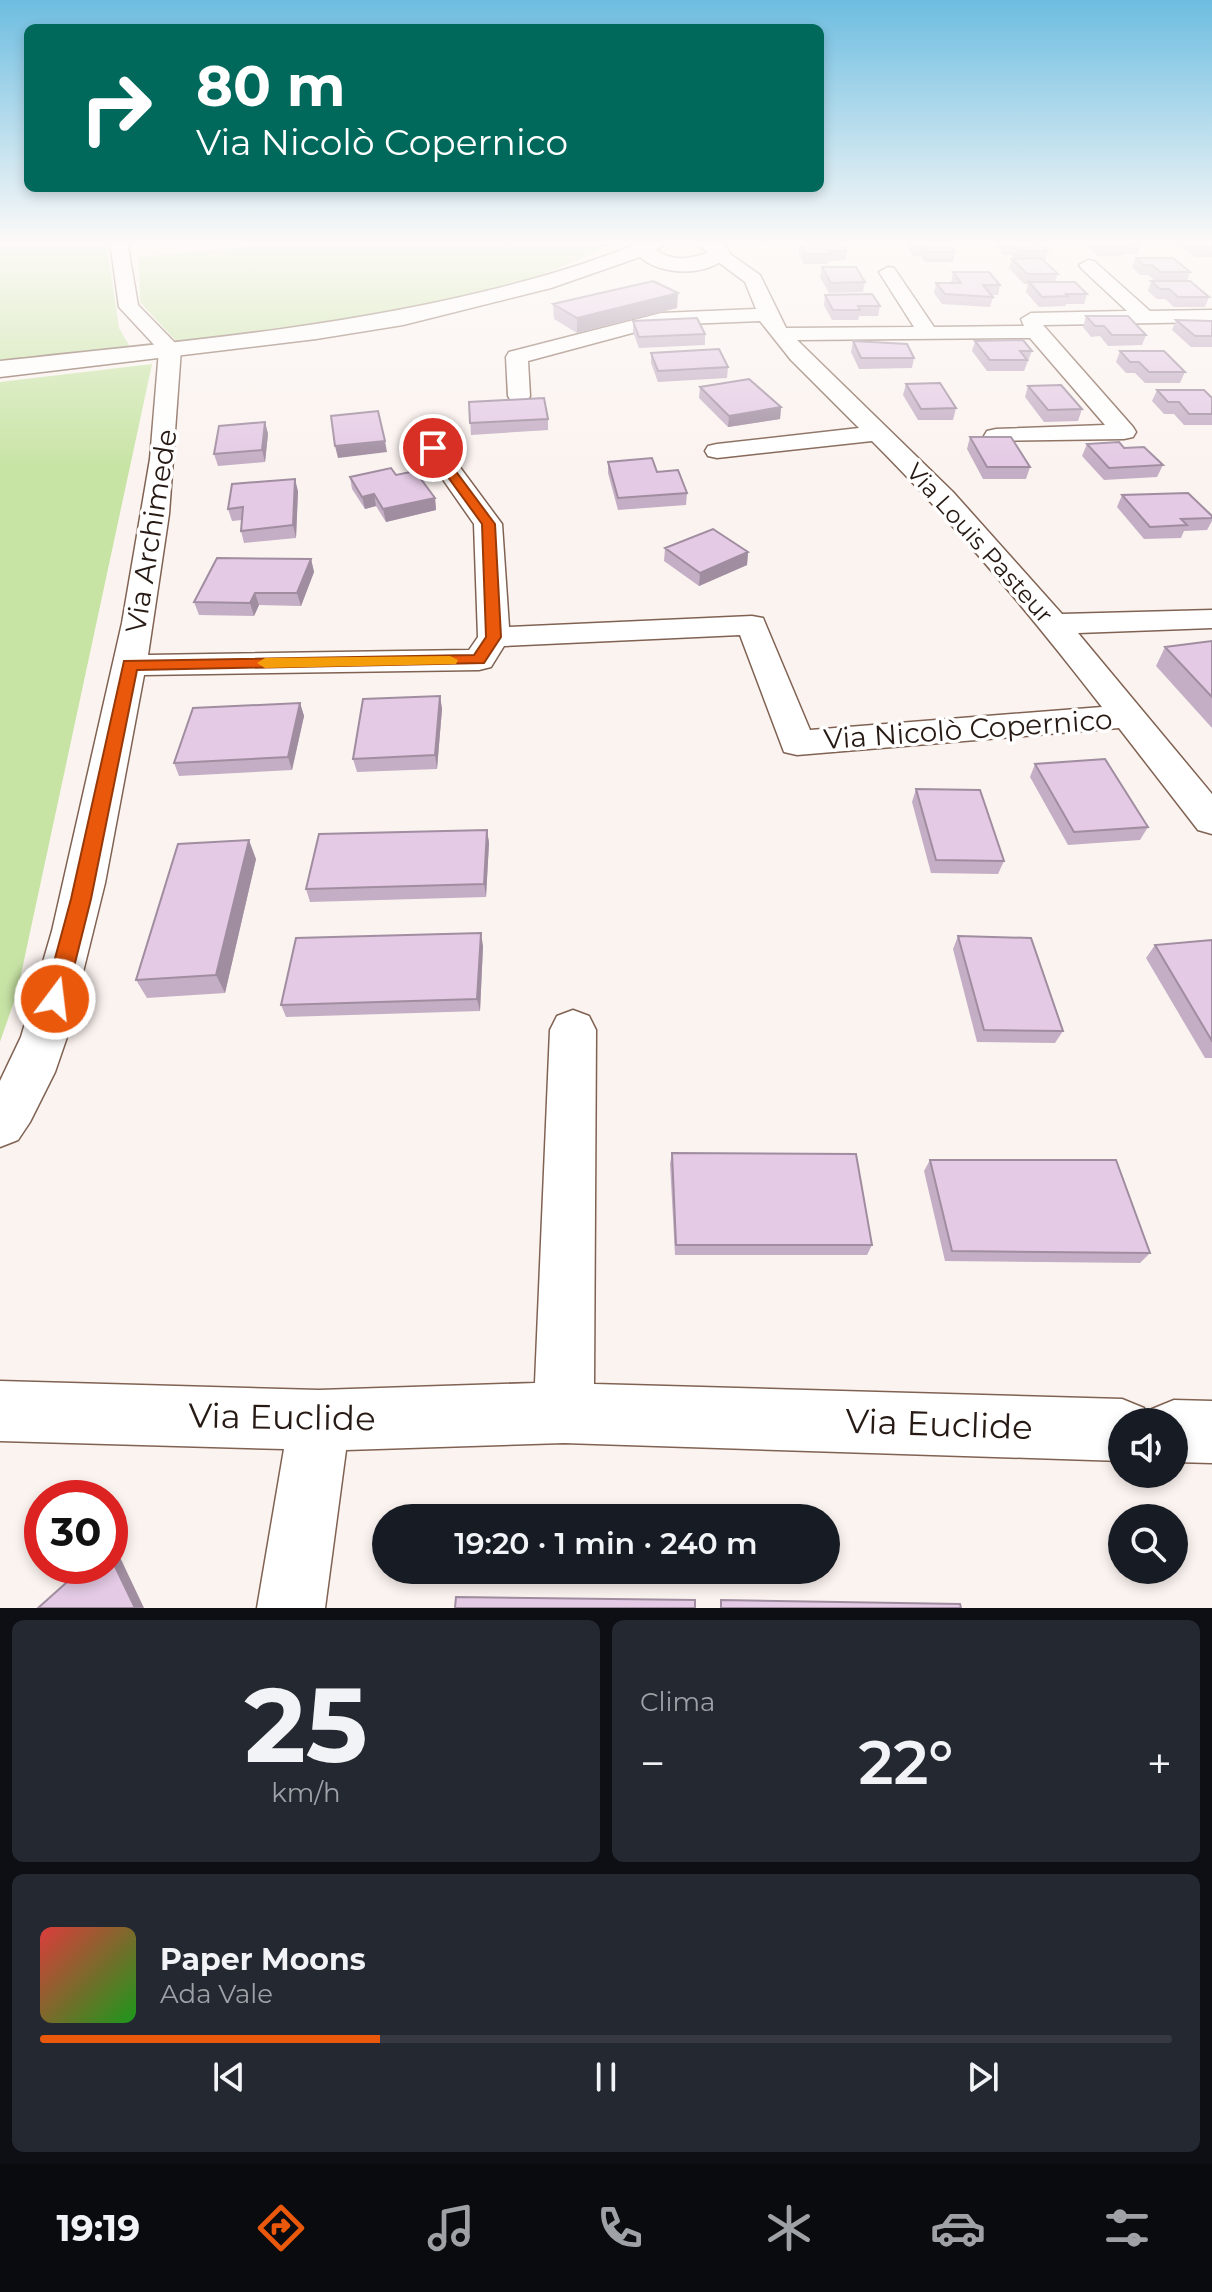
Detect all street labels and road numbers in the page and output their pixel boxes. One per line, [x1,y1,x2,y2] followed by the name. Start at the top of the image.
[118,427,184,635] street label: Via Archimede
[901,457,1059,629] street label: Via Louis Pasteur
[822,702,1114,756] street label: Via Nicolò Copernico
[188,1394,376,1440] street label: Via Euclide
[845,1400,1033,1448] street label: Via Euclide

